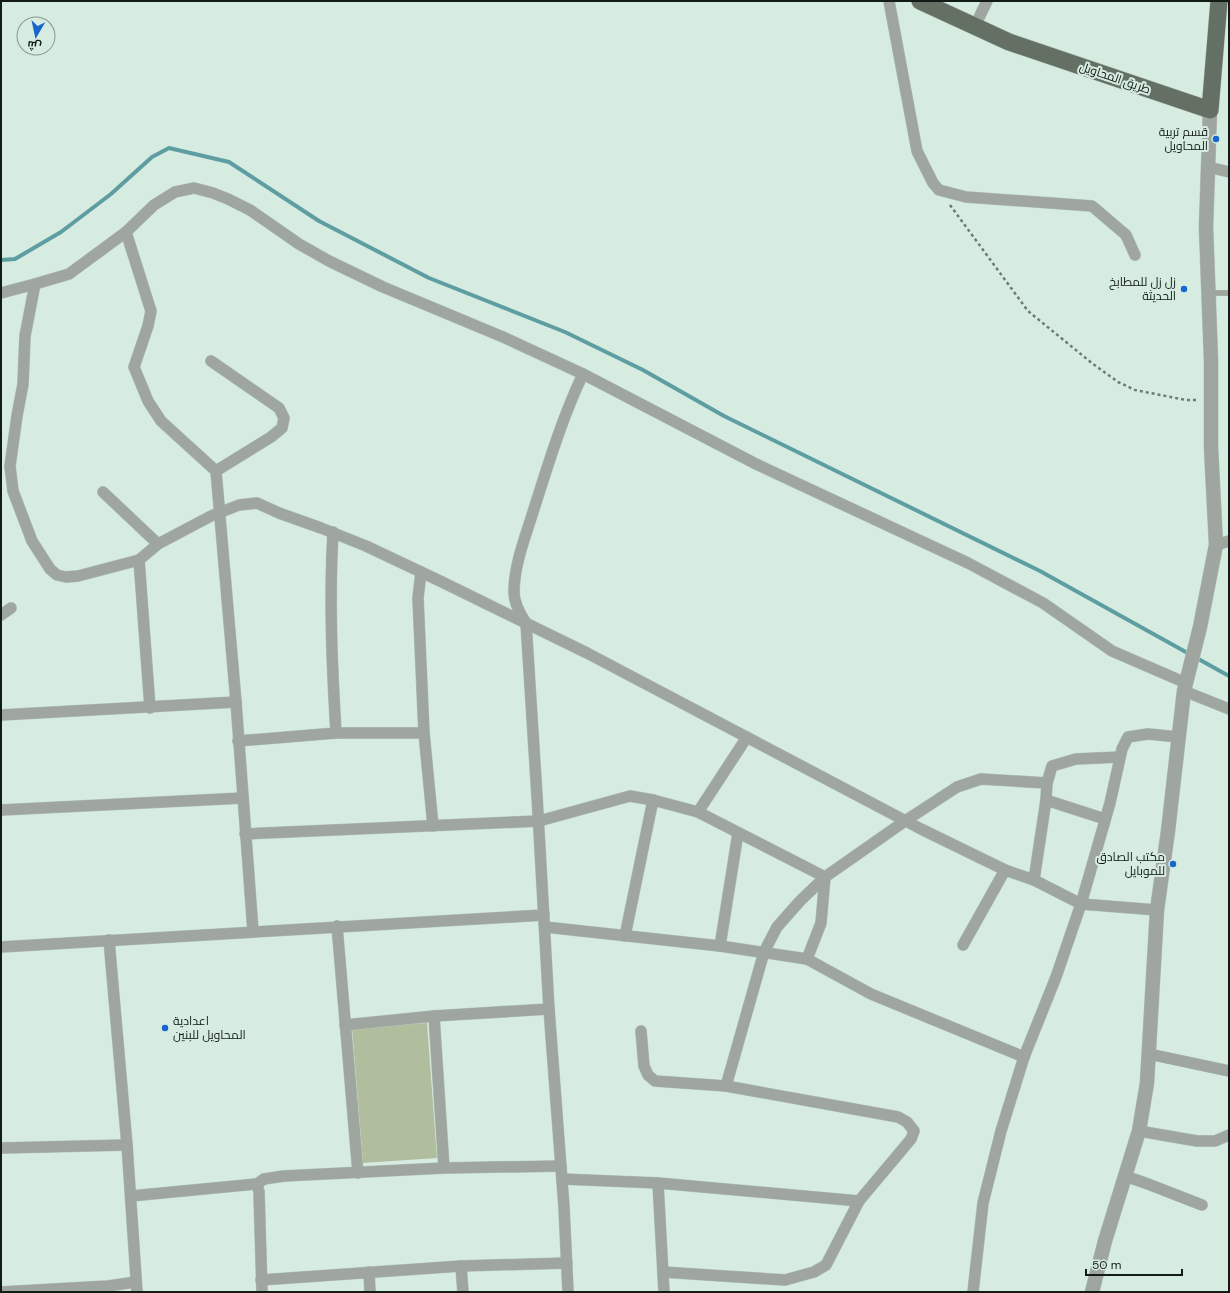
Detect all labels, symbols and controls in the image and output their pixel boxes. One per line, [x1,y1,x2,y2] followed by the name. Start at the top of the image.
[16,16,56,56] north arrow
[26,38,43,54] text: ش
[1077,58,1153,98] street label: طريق المحاويل
[1159,124,1208,154] place label: قسم تربية المحاويل
[1211,134,1221,144] marker: قسم تربية المحاويل
[1109,274,1176,304] place label: زل زل للمطابخ الحديثة
[1179,284,1189,294] marker: زل زل للمطابخ الحديثة
[1096,849,1165,879] place label: مكتب الصادق للموبايل
[1168,859,1178,869] marker: مكتب الصادق للموبايل
[173,1013,246,1043] place label: اعدادية المحاويل للبنين
[160,1023,170,1033] marker: اعدادية المحاويل للبنين
[1086,1251,1182,1277] scale bar
[1092,1257,1121,1273] text: 50 m

